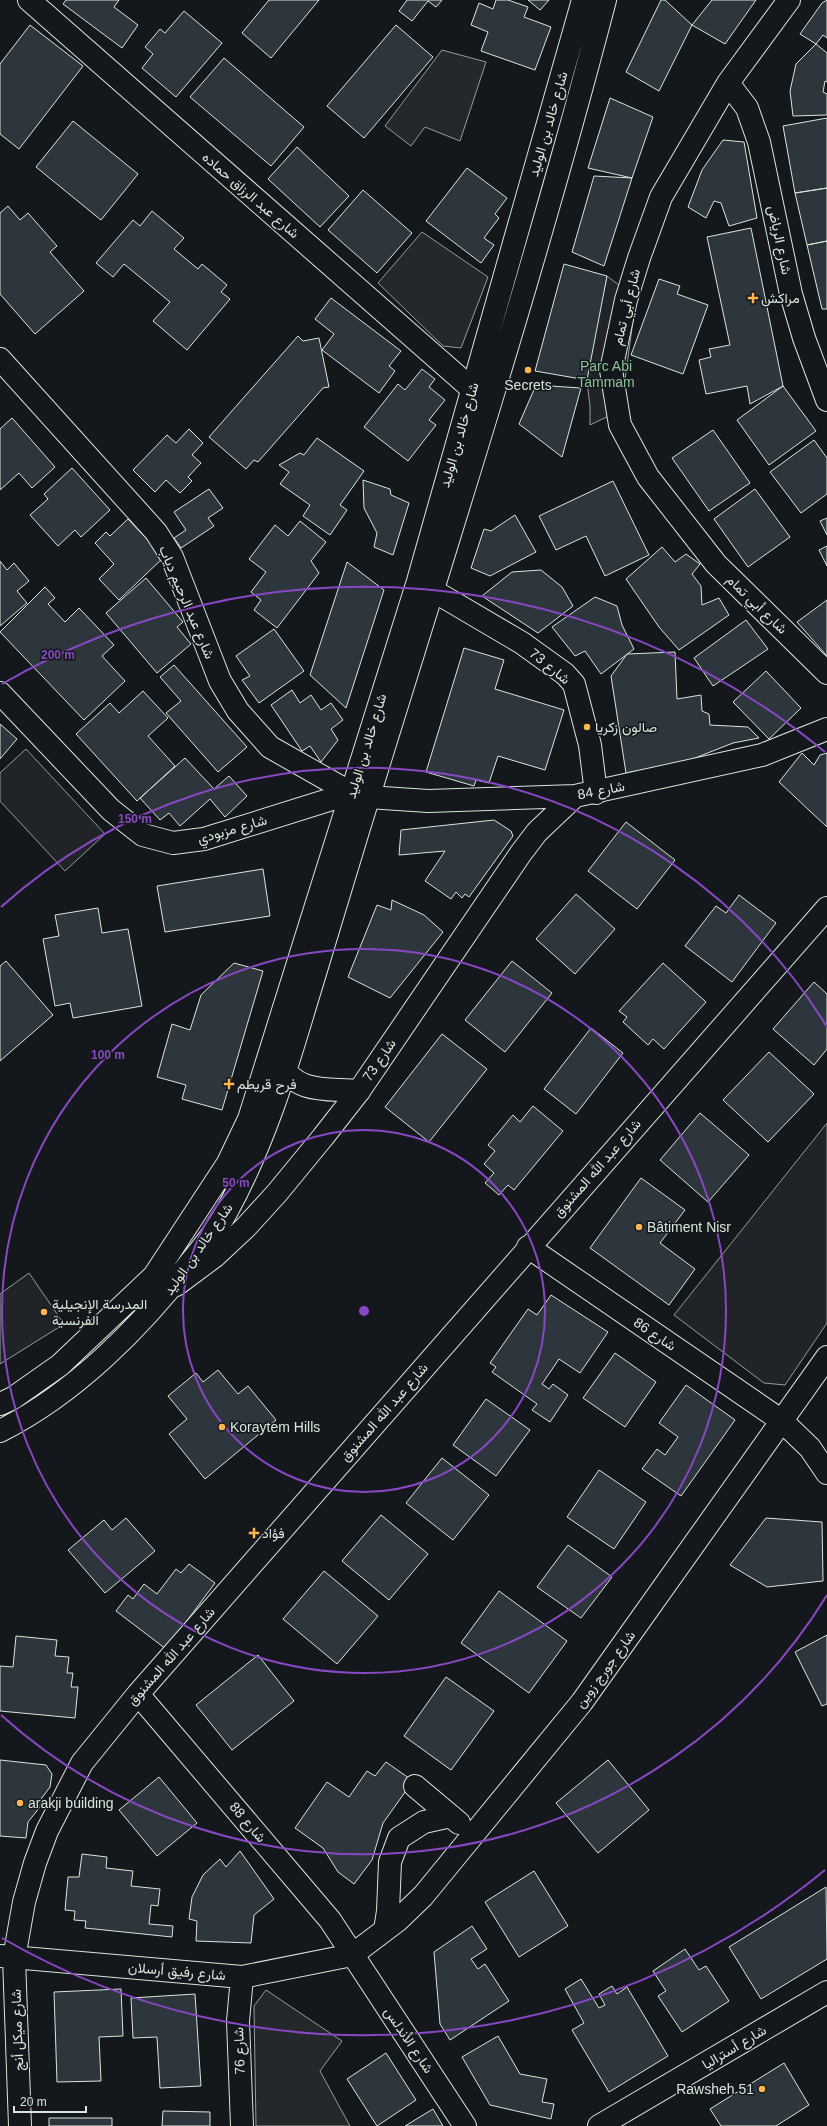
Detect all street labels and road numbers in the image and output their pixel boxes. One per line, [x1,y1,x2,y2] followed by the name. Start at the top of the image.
[525,70,574,179] street label: شارع خالد بن الوليد
[197,149,303,244] street label: شارع عبد الرزاق حماده
[762,204,795,277] street label: شارع الرياض
[609,267,647,348] street label: شارع أبي تمام
[436,381,485,490] street label: شارع خالد بن الوليد
[153,543,218,662] street label: شارع عبد الرحيم دياب
[721,571,791,640] street label: شارع أبي تمام
[525,645,574,690] street label: شارع 73
[342,692,392,801] street label: شارع خالد بن الوليد
[576,778,626,805] street label: شارع 84
[195,811,270,850] street label: شارع مزبودي
[359,1036,401,1086] street label: شارع 73
[550,1116,646,1222] street label: شارع عبد الله المشنوق
[160,1200,238,1300] street label: شارع خالد بن الوليد
[629,1314,679,1356] street label: شارع 86
[337,1360,433,1466] street label: شارع عبد الله المشنوق
[124,1604,220,1710] street label: شارع عبد الله المشنوق
[572,1627,641,1712] street label: شارع جورج زوين
[224,1799,269,1847] street label: شارع 88
[127,1959,226,1986] street label: شارع رفيق أرسلان
[8,1989,29,2071] street label: شارع ميكل أنج
[379,2004,437,2078] street label: شارع الأندلس
[699,2022,770,2075] street label: شارع أستراليا
[230,2027,251,2075] street label: شارع 76

